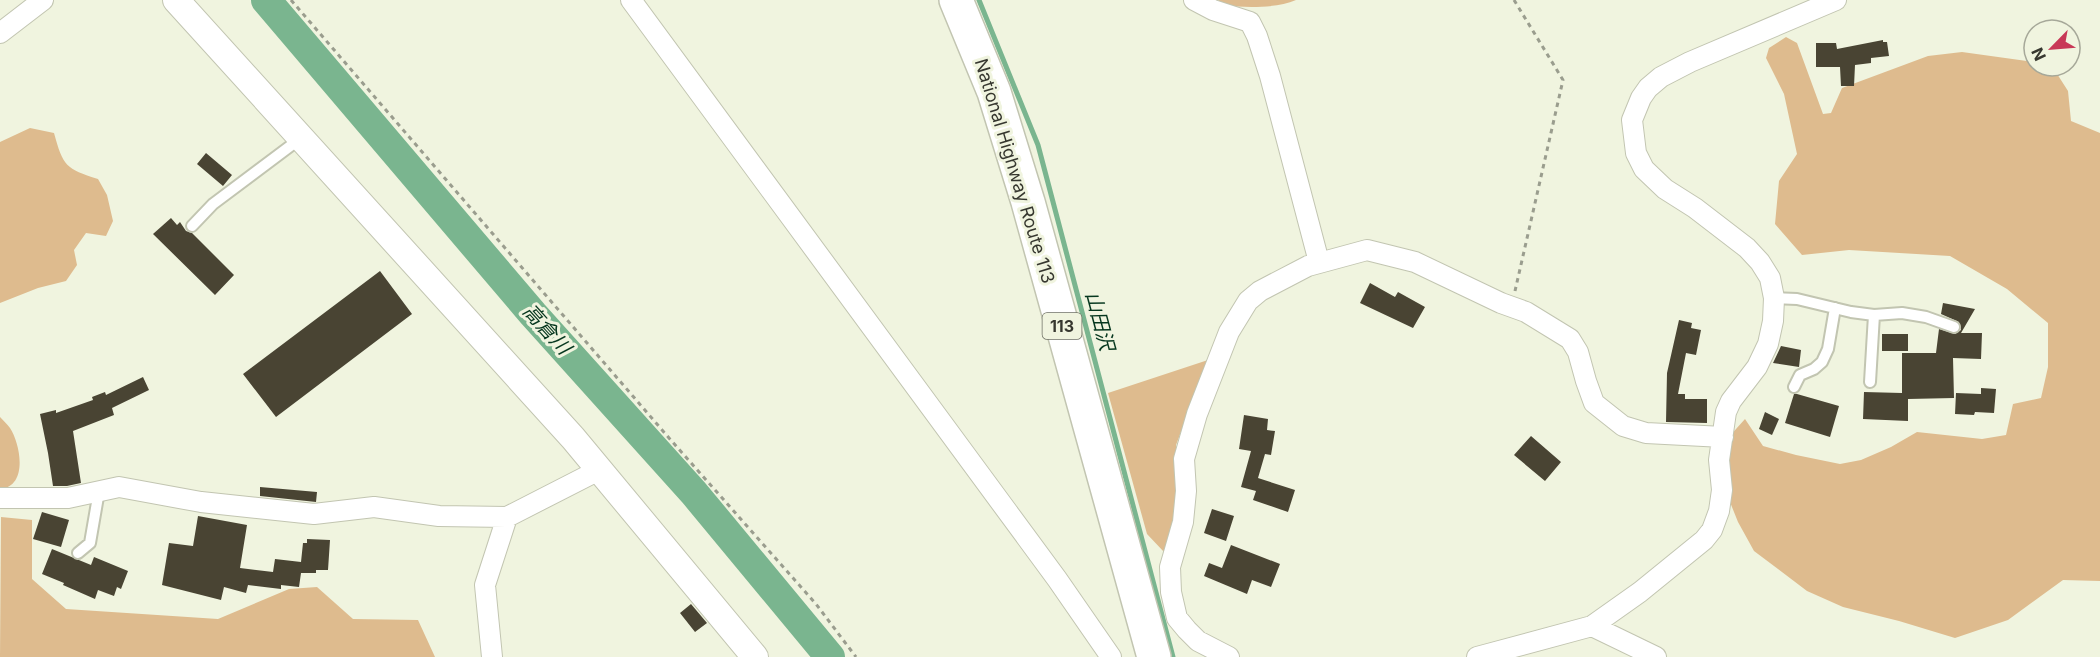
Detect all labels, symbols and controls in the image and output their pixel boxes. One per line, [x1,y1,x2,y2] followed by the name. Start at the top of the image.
[2022,18,2082,78] north arrow
[2027,45,2050,64] text: N
[971,56,1059,286] street label: National Highway Route 113
[1081,289,1120,356] water label: 山田沢
[518,299,577,361] water label: 高倉川
[1042,313,1082,339] road number: 113

